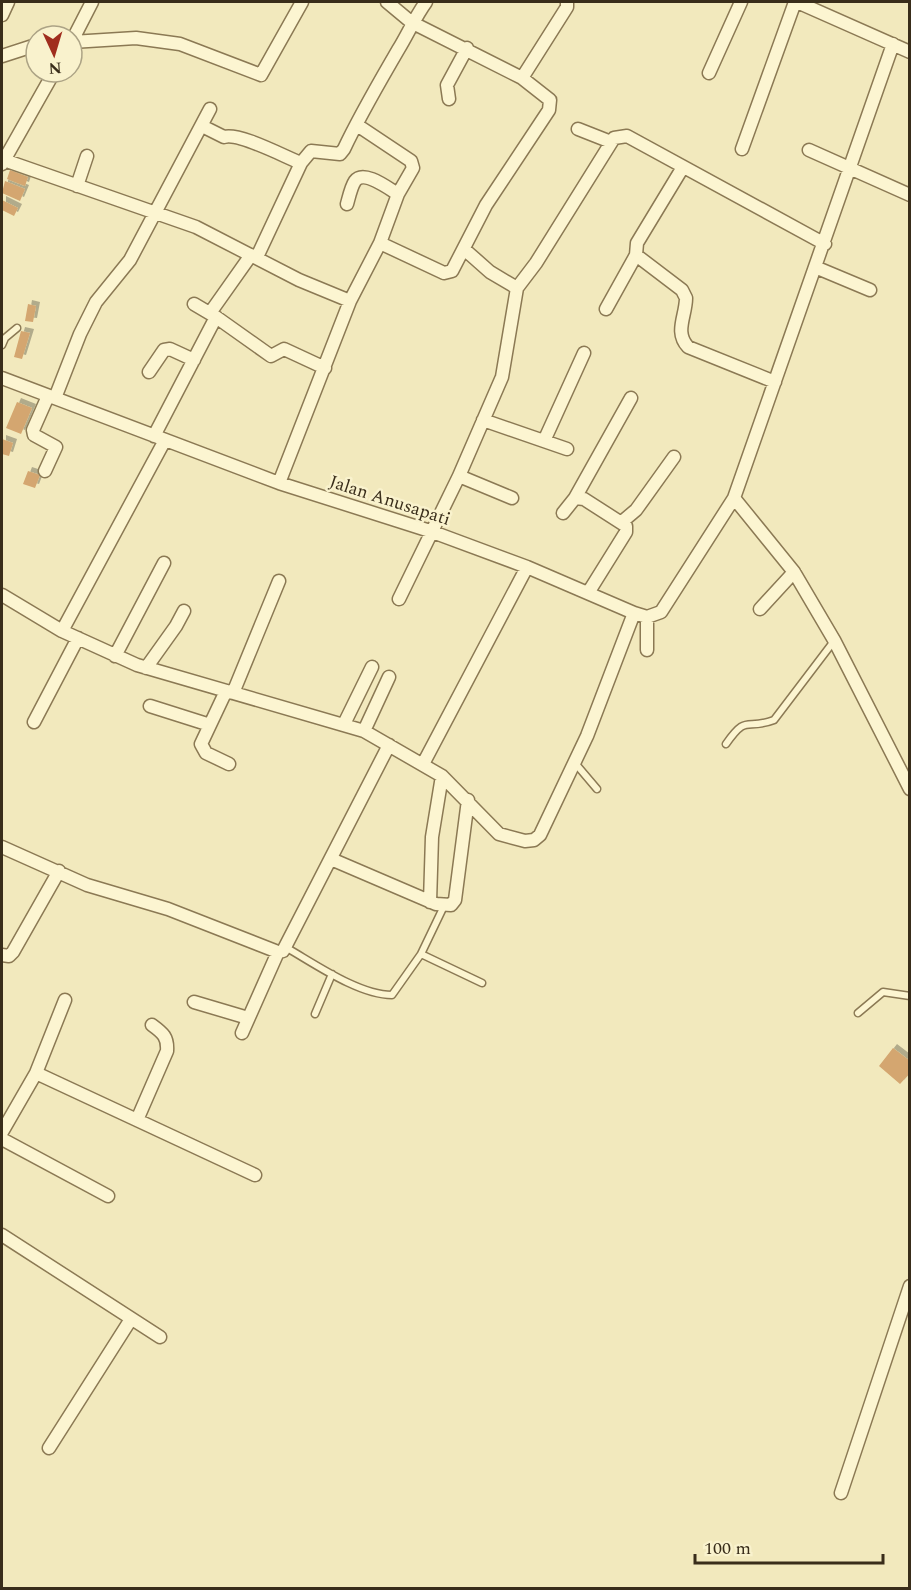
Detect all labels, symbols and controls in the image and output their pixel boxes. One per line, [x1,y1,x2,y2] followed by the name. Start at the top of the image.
[24,24,84,84] north arrow
[48,56,62,80] text: N
[326,468,454,533] street label: Jalan Anusapati
[695,1527,882,1565] scale bar
[704,1535,751,1562] text: 100 m

